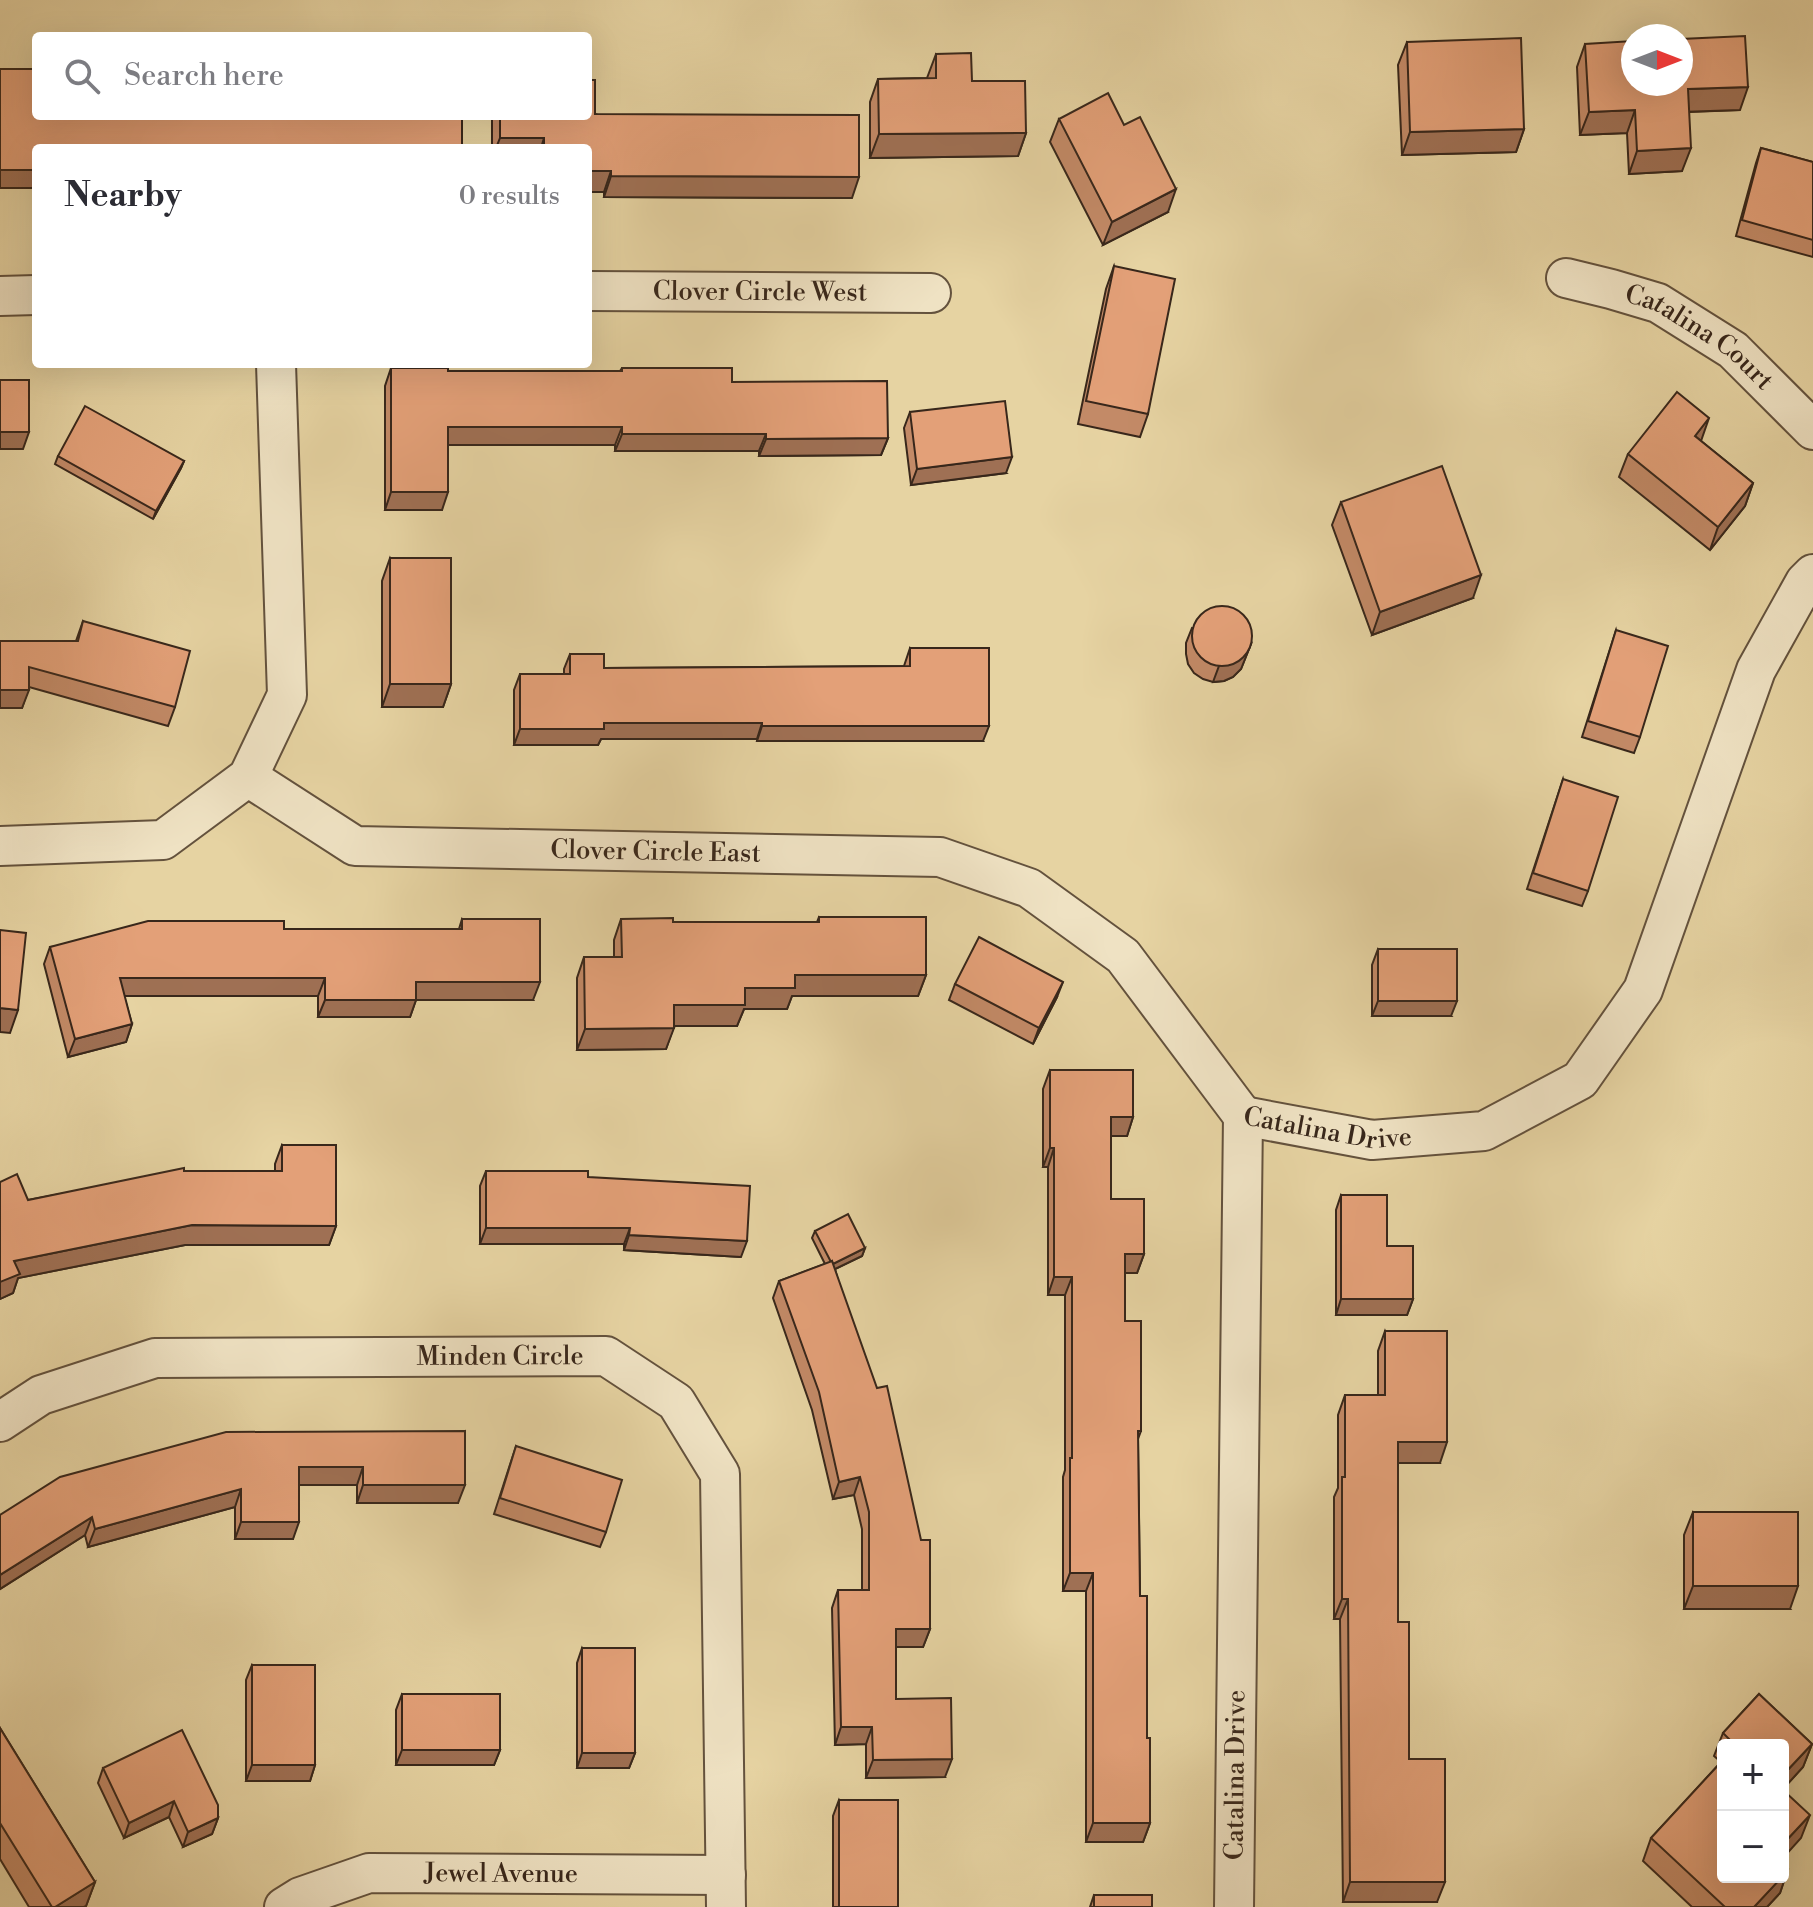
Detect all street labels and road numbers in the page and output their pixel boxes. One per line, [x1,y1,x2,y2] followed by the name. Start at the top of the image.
[653,275,867,309] street label: Clover Circle West
[1621,278,1780,397] street label: Catalina Court
[550,834,761,870] street label: Clover Circle East
[1241,1100,1413,1157] street label: Catalina Drive
[416,1340,584,1373] street label: Minden Circle
[1219,1690,1252,1860] street label: Catalina Drive
[423,1857,578,1890] street label: Jewel Avenue

